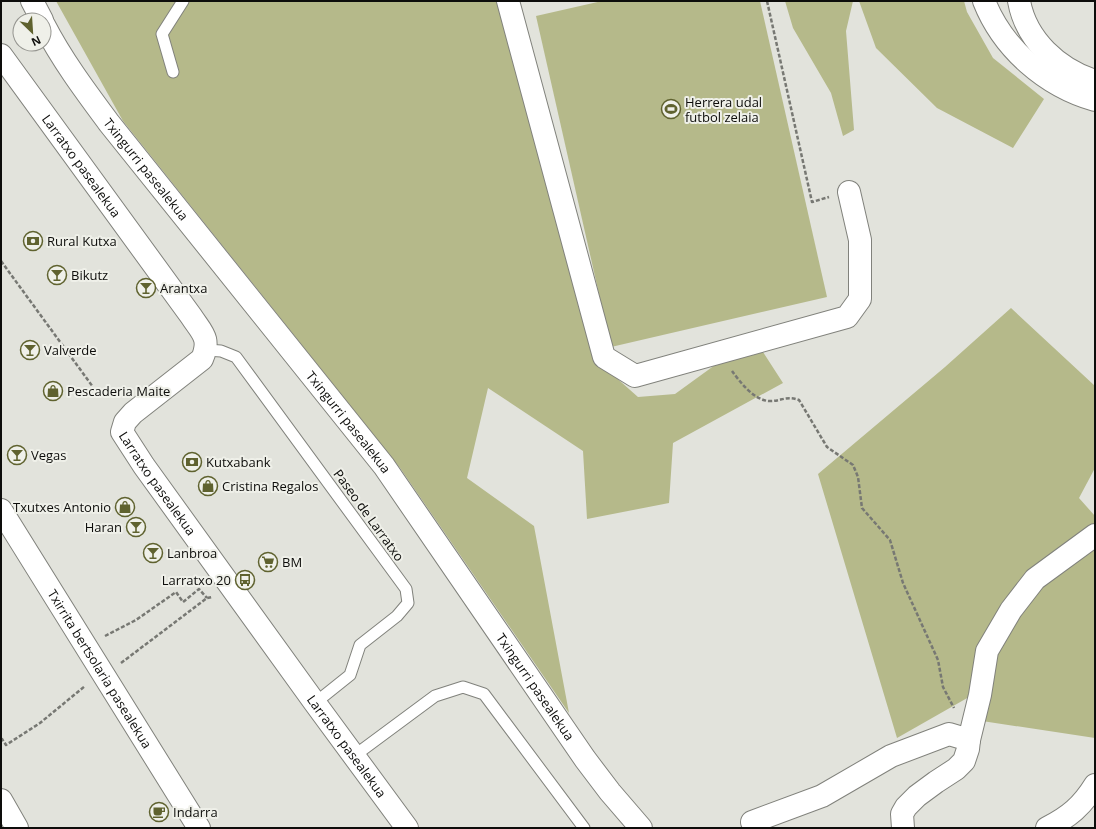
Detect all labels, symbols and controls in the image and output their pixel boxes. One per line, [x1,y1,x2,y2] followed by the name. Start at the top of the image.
[12,12,52,52] north arrow
[29,33,44,50] text: N
[685,93,762,126] place label: Herrera udal futbol zelaia
[660,98,682,120] sports icon: Herrera udal futbol zelaia
[38,111,125,221] street label: Larratxo pasealekua
[99,115,193,224] street label: Txingurri pasealekua
[22,230,44,252] bank icon: Rural Kutxa
[47,232,117,250] place label: Rural Kutxa
[46,264,68,286] bar icon: Bikutz
[71,266,108,284] place label: Bikutz
[135,277,157,299] bar icon: Arantxa
[160,279,207,297] place label: Arantxa
[19,339,41,361] bar icon: Valverde
[44,341,97,359] place label: Valverde
[302,367,395,477] street label: Txingurri pasealekua
[42,380,64,402] shop icon: Pescaderia Maite
[67,382,170,400] place label: Pescaderia Maite
[115,428,200,539] street label: Larratxo pasealekua
[6,444,28,466] bar icon: Vegas
[31,446,67,464] place label: Vegas
[181,451,203,473] bank icon: Kutxabank
[206,453,271,471] place label: Kutxabank
[330,465,409,565] street label: Paseo de Larratxo
[197,475,219,497] shop icon: Cristina Regalos
[222,477,318,495] place label: Cristina Regalos
[114,496,136,518] shop icon: Txutxes Antonio
[13,498,111,516] place label: Txutxes Antonio
[125,516,147,538] bar icon: Haran
[85,518,122,536] place label: Haran
[142,542,164,564] bar icon: Lanbroa
[167,544,217,562] place label: Lanbroa
[257,551,279,573] supermarket icon: BM
[282,553,302,571] place label: BM
[234,569,256,591] bus stop icon: Larratxo 20
[162,571,231,589] place label: Larratxo 20
[44,586,156,752] street label: Txirrita bertsolaria pasealekua
[492,630,579,744] street label: Txingurri pasealekua
[303,691,391,801] street label: Larratxo pasealekua
[148,801,170,823] cafe icon: Indarra
[173,803,218,821] place label: Indarra

